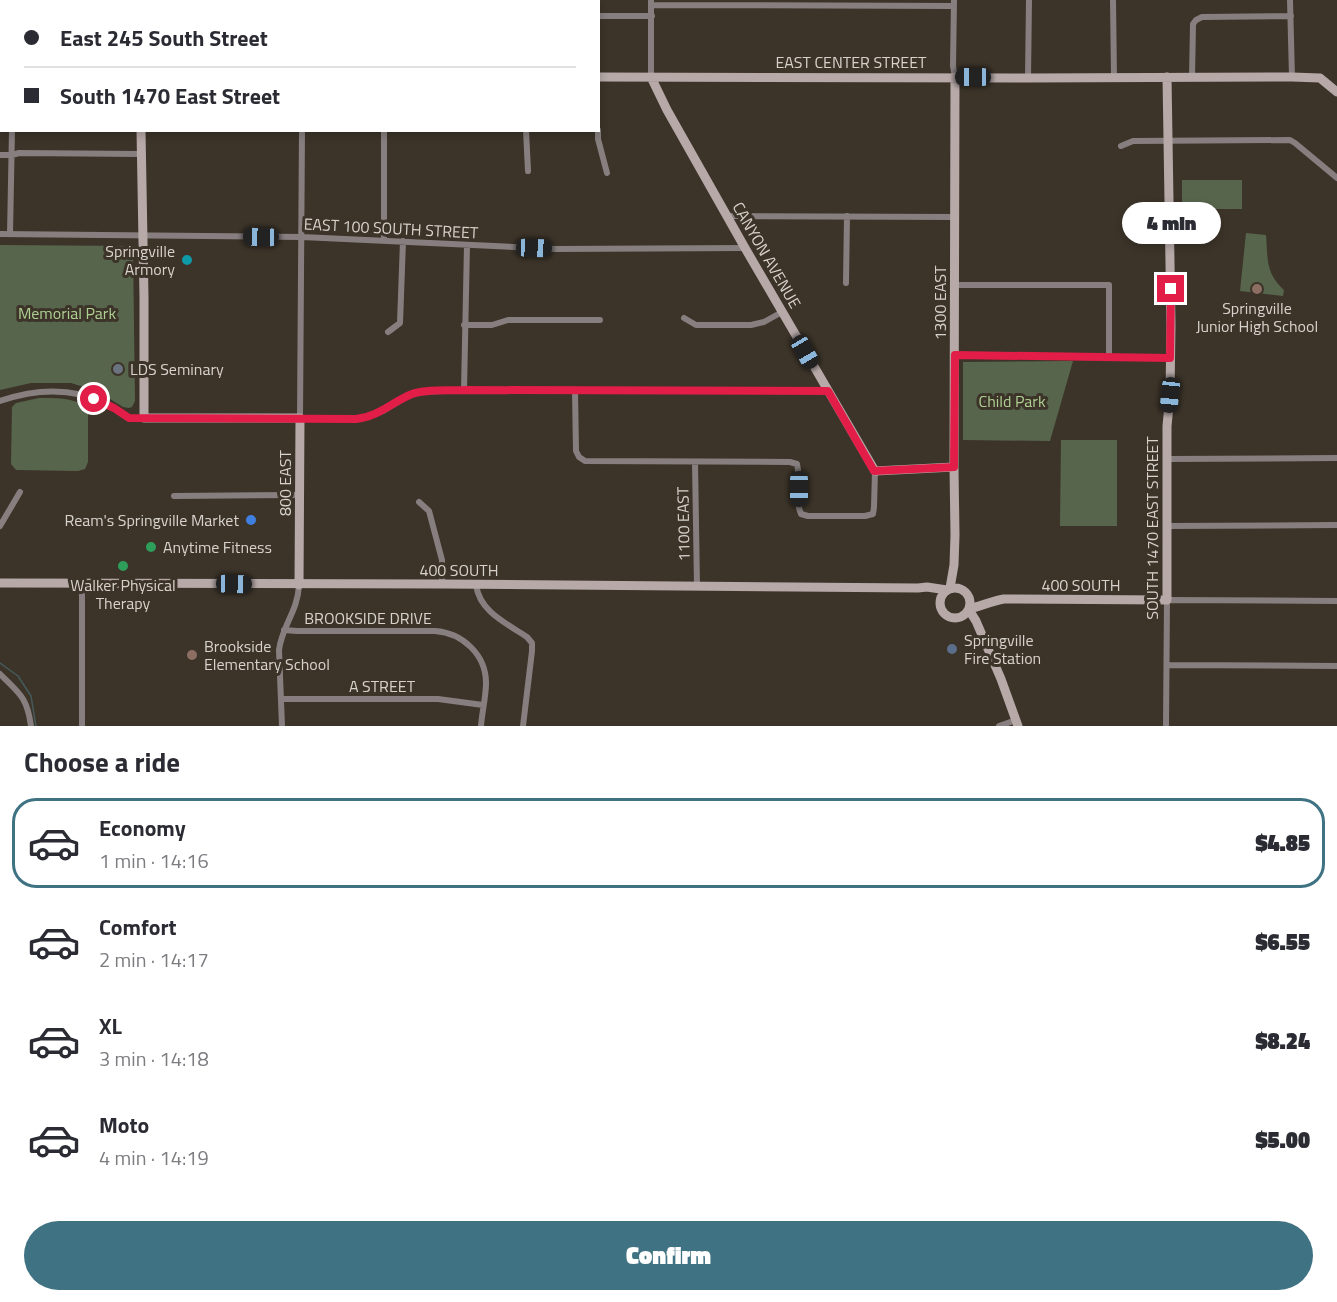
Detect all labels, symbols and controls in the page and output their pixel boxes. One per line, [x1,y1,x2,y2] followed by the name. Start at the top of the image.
[60,21,268,55] text: East 245 South Street
[776,50,927,74] street label: EAST CENTER STREET
[955,68,991,86] car
[60,79,280,113] text: South 1470 East Street
[727,197,807,313] street label: CANYON AVENUE
[1122,202,1220,244] callout: 4 min
[1147,207,1196,238] text: 4 min
[303,211,479,245] street label: EAST 100 SOUTH STREET
[243,228,279,246] car
[516,238,552,258] car
[105,239,175,281] place label: Springville Armory
[180,253,194,267] marker: Springville Armory
[928,265,952,340] street label: 1300 EAST
[1157,275,1184,302] route end
[1250,282,1264,296] marker: Springville Junior High School
[1196,296,1318,338] place label: Springville Junior High School
[18,301,116,325] park label: Memorial Park
[788,332,822,372] car
[130,357,224,381] place label: LDS Seminary
[111,362,125,376] marker: LDS Seminary
[1159,376,1181,414] car
[80,385,107,412] route start
[978,389,1046,413] park label: Child Park
[1140,436,1164,620] street label: SOUTH 1470 EAST STREET
[273,450,297,516] street label: 800 EAST
[790,471,808,507] car
[670,486,696,562] street label: 1100 EAST
[65,508,239,532] place label: Ream's Springville Market
[244,513,258,527] marker: Ream's Springville Market
[163,535,272,559] place label: Anytime Fitness
[144,540,158,554] marker: Anytime Fitness
[419,558,499,582] street label: 400 SOUTH
[116,559,130,573] marker: Walker Physical Therapy
[70,573,176,615] place label: Walker Physical Therapy
[1041,573,1121,597] street label: 400 SOUTH
[216,575,252,593] car
[304,606,432,630] street label: BROOKSIDE DRIVE
[964,628,1041,670] place label: Springville Fire Station
[204,634,330,676] place label: Brookside Elementary School
[945,642,959,656] marker: Springville Fire Station
[185,648,199,662] marker: Brookside Elementary School
[349,674,416,698] street label: A STREET
[24,741,180,782] text: Choose a ride
[99,811,186,845] text: Economy
[27,816,81,870] icon: car
[1255,826,1310,860] text: $4.85
[99,845,209,876] text: 1 min · 14:16
[99,910,177,944] text: Comfort
[27,915,81,969] icon: car
[1255,925,1310,959] text: $6.55
[99,944,209,975] text: 2 min · 14:17
[99,1009,122,1043] text: XL
[27,1014,81,1068] icon: car
[1255,1024,1310,1058] text: $8.24
[99,1043,209,1074] text: 3 min · 14:18
[99,1108,149,1142] text: Moto
[27,1113,81,1167] icon: car
[1255,1123,1310,1157] text: $5.00
[99,1142,209,1173] text: 4 min · 14:19
[24,1221,1313,1290] button: Confirm

